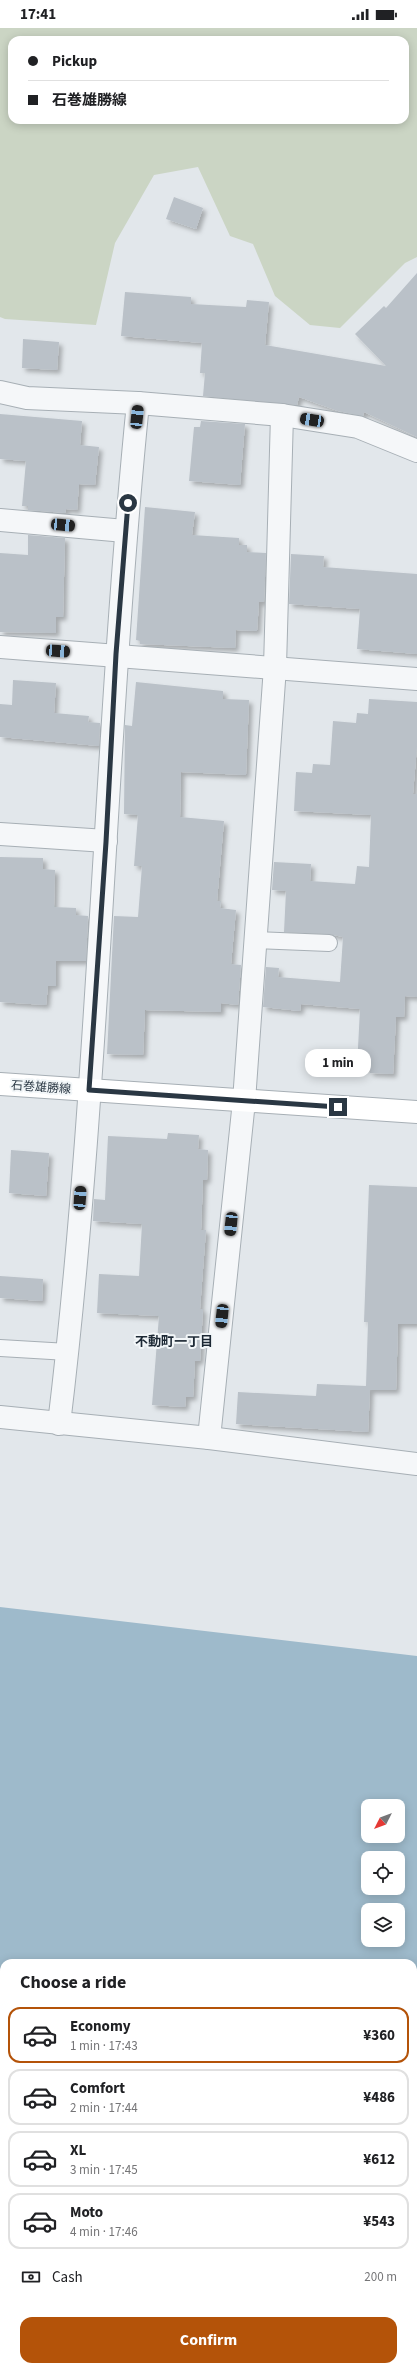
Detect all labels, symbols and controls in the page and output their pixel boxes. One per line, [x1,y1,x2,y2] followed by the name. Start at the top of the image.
[20,4,56,25] text: 17:41
[52,51,97,72] text: Pickup
[52,90,127,111] text: 石巻雄勝線
[130,404,144,430] car
[299,412,325,428] car
[119,494,137,512] route start
[51,518,75,532] car
[46,644,70,658] car
[305,1049,371,1077] callout: 1 min
[322,1054,354,1072] text: 1 min
[10,1077,71,1098] street label: 石巻雄勝線
[329,1098,347,1116] route end
[73,1186,87,1210] car
[224,1211,238,1237] car
[215,1303,229,1329] car
[135,1333,213,1351] district label: 不動町一丁目
[361,1799,405,1843] north arrow
[361,1799,405,1947] map controls
[361,1851,405,1895] button: locate
[361,1903,405,1947] button: layers
[20,1970,126,1995] text: Choose a ride
[70,2016,131,2037] text: Economy
[22,2017,58,2053] icon: car
[363,2025,395,2046] text: ¥360
[70,2037,138,2055] text: 1 min · 17:43
[70,2078,125,2099] text: Comfort
[22,2079,58,2115] icon: car
[363,2087,395,2108] text: ¥486
[70,2099,138,2117] text: 2 min · 17:44
[70,2140,86,2161] text: XL
[22,2141,58,2177] icon: car
[363,2149,395,2170] text: ¥612
[70,2161,138,2179] text: 3 min · 17:45
[70,2202,103,2223] text: Moto
[22,2203,58,2239] icon: car
[363,2211,395,2232] text: ¥543
[70,2223,138,2241] text: 4 min · 17:46
[20,2266,42,2288] icon: cash
[52,2267,83,2288] text: Cash
[364,2268,397,2286] text: 200 m
[20,2317,397,2363] button: Confirm

